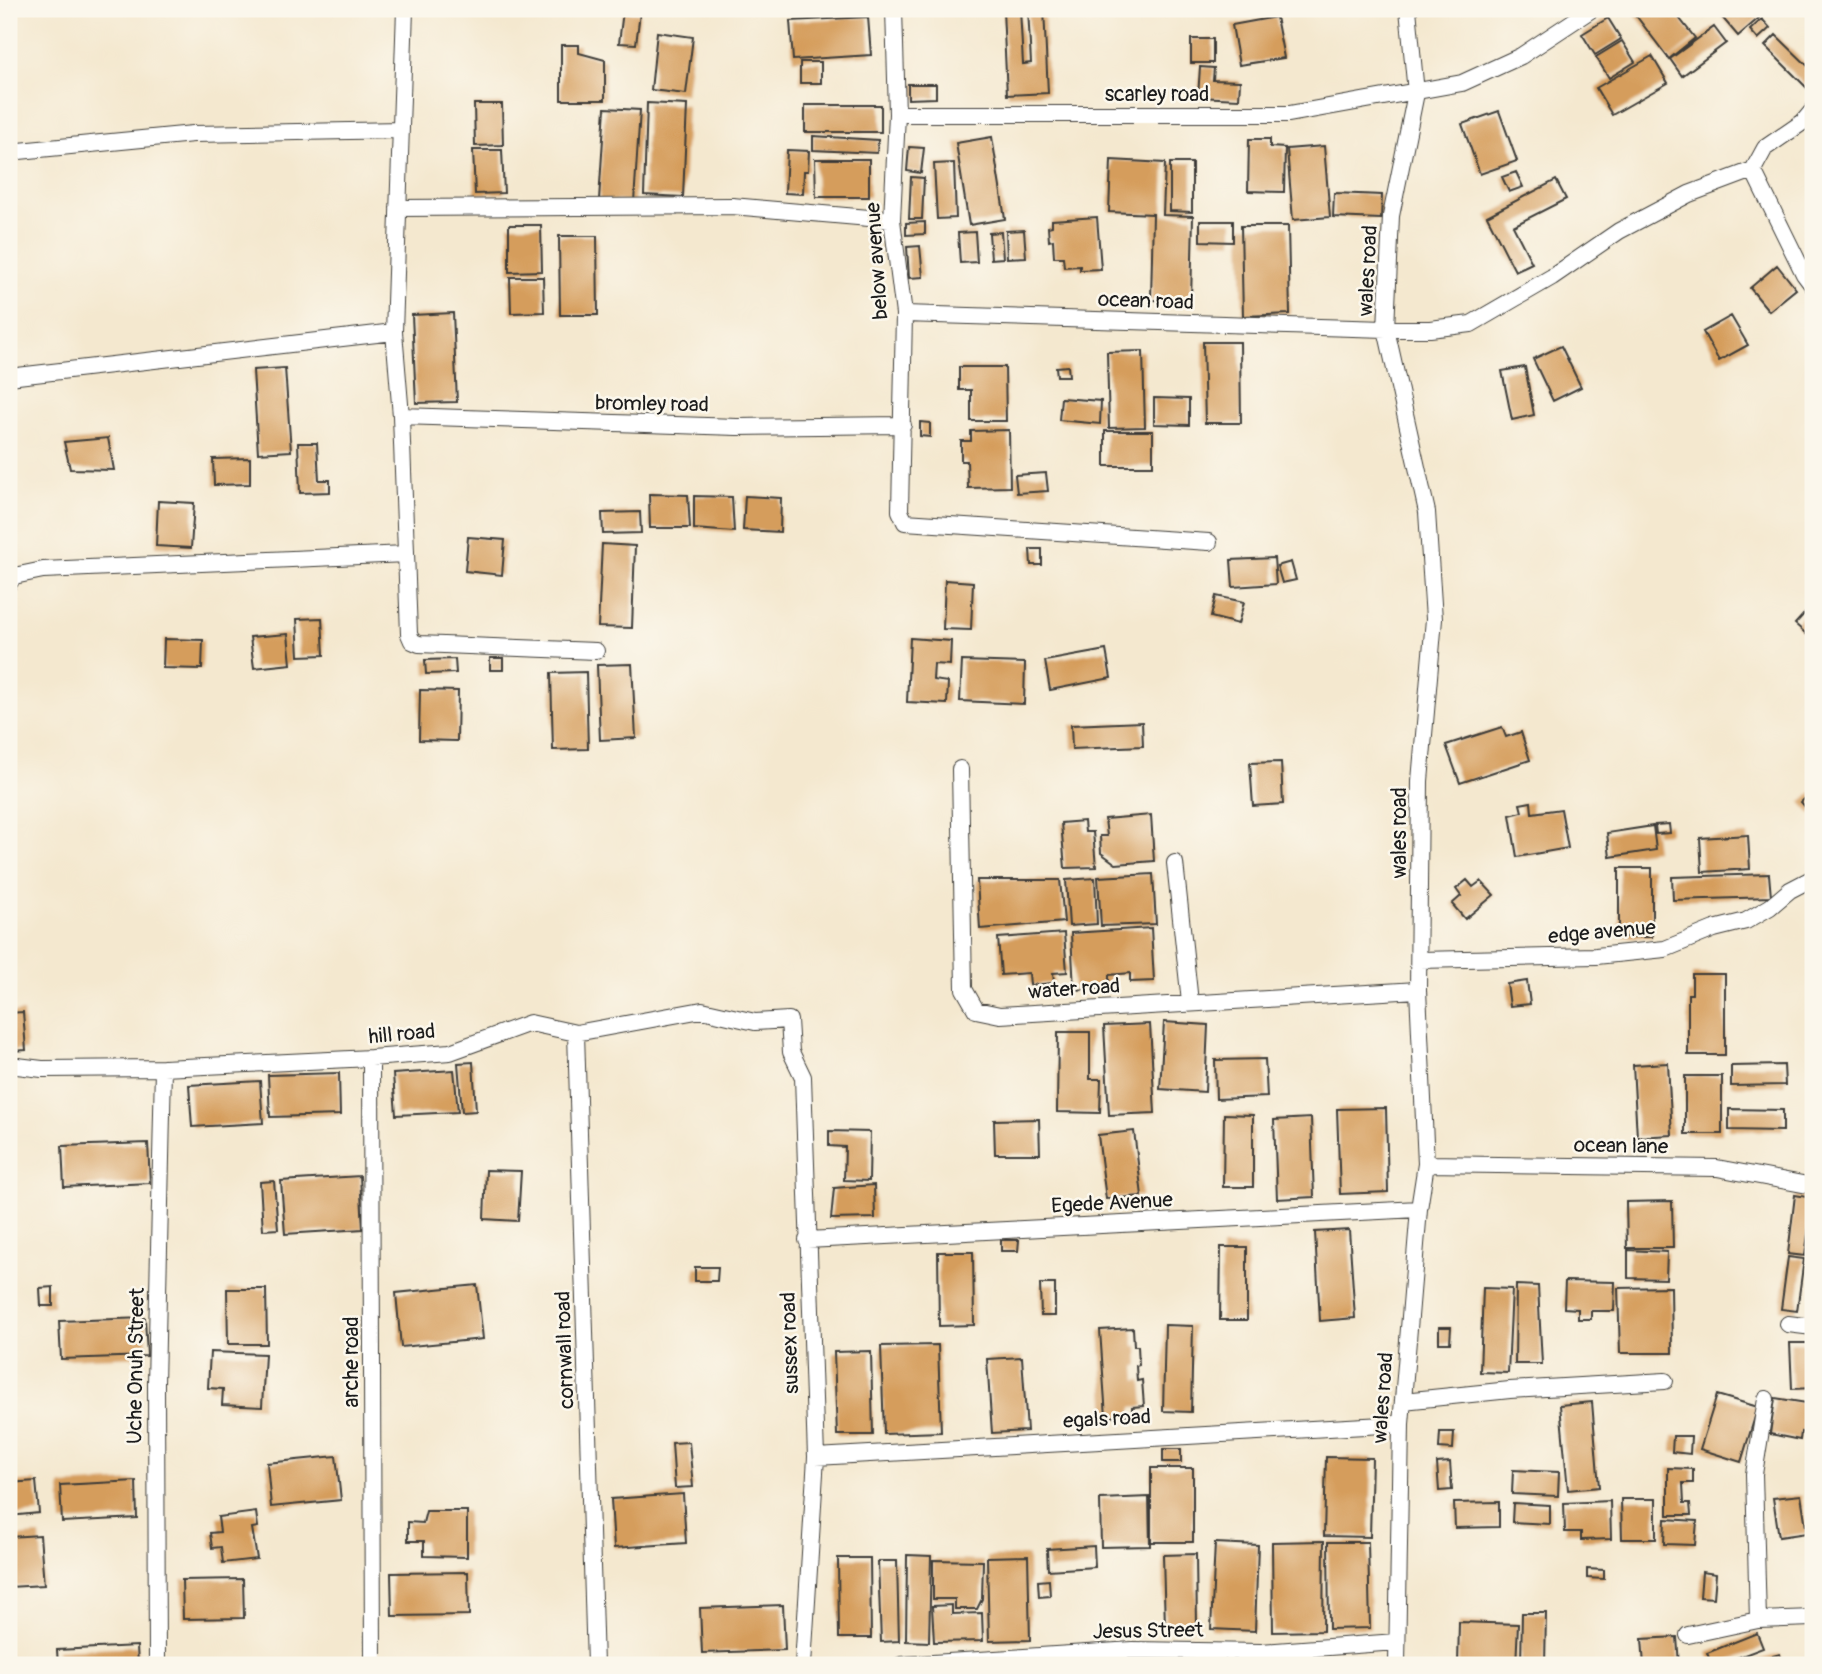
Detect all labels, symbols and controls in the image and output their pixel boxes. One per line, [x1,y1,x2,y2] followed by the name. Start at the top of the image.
[1105,81,1209,108] street label: scarley road
[859,201,895,321] street label: below avenue
[1352,225,1384,317] street label: wales road
[1097,286,1195,316] street label: ocean road
[595,390,709,418] street label: bromley road
[1386,787,1413,879] street label: wales road
[1547,914,1658,950] street label: edge avenue
[1027,972,1121,1006] street label: water road
[368,1018,436,1050] street label: hill road
[1574,1132,1669,1160] street label: ocean lane
[1050,1186,1174,1220] street label: Egede Avenue
[121,1287,151,1444] street label: Uche Onuh Street
[549,1290,581,1410] street label: cornwall road
[775,1291,805,1395] street label: sussex road
[338,1316,365,1408] street label: arche road
[1366,1351,1400,1445] street label: wales road
[1062,1403,1152,1435] street label: egals road
[1092,1617,1204,1645] street label: Jesus Street

